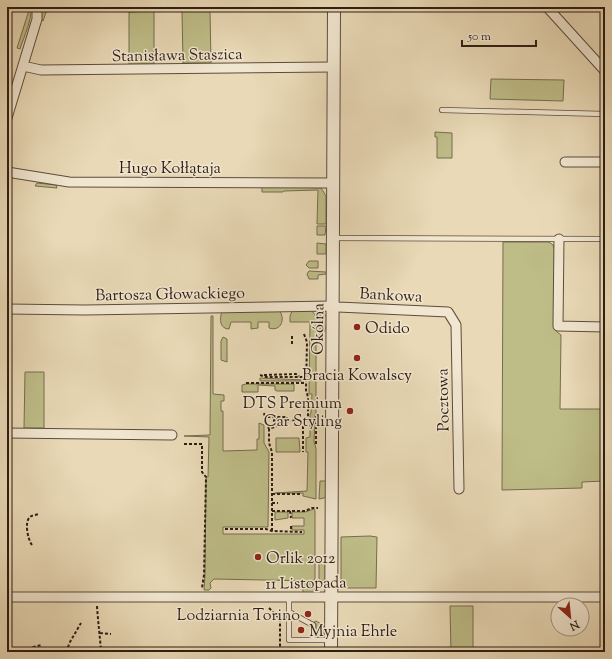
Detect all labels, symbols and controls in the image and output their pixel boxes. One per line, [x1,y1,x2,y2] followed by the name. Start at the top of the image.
[462,22,536,48] scale bar
[467,28,491,46] text: 50 m
[111,44,243,69] street label: Stanisława Staszica
[119,158,222,181] street label: Hugo Kołłątaja
[95,283,245,308] street label: Bartosza Głowackiego
[359,283,424,310] street label: Bankowa
[308,302,331,355] street label: Okólna
[365,318,410,341] place label: Odido
[352,322,362,332] marker: Odido
[352,353,362,363] marker: Bracia Kowalscy
[302,365,412,388] place label: Bracia Kowalscy
[432,367,457,432] street label: Pocztowa
[243,393,342,434] place label: DTS Premium Car Styling
[345,406,355,416] marker: DTS Premium Car Styling
[266,548,336,571] place label: Orlik 2012
[253,552,263,562] marker: Orlik 2012
[265,572,348,597] street label: 11 Listopada
[550,597,590,637] north arrow
[177,605,300,628] place label: Lodziarnia Torino
[303,609,313,619] marker: Lodziarnia Torino
[566,615,583,634] text: N
[309,621,397,644] place label: Myjnia Ehrle
[296,625,306,635] marker: Myjnia Ehrle

